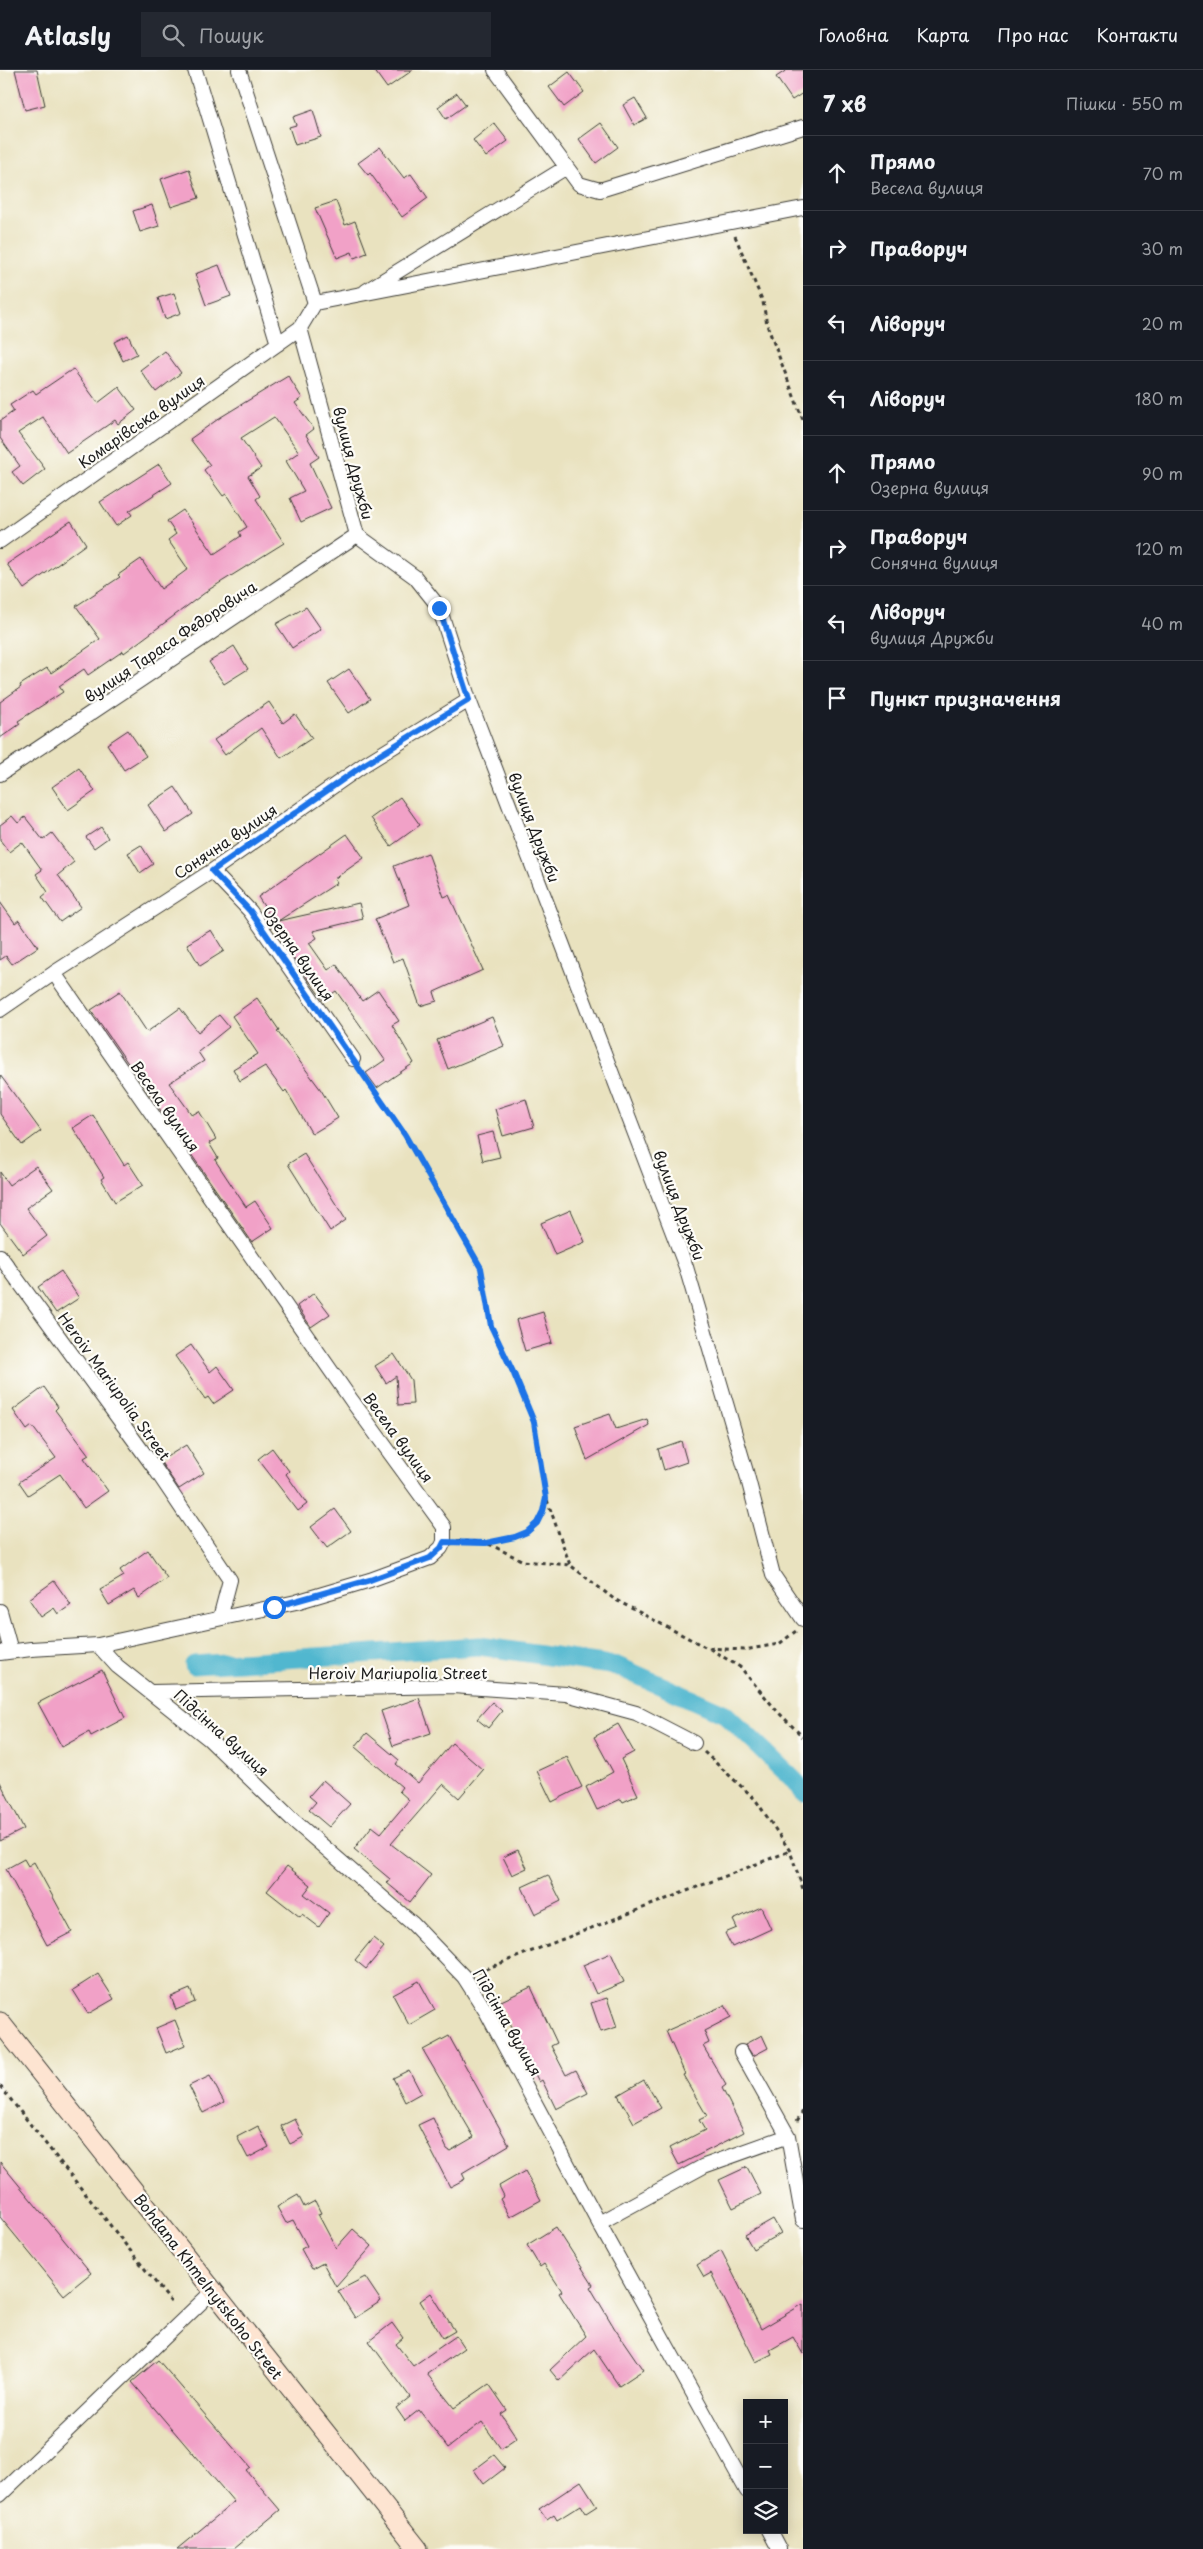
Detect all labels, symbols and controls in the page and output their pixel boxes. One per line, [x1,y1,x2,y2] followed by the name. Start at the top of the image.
[141,12,491,57] search box
[25,17,111,53] text: Atlasly
[159,21,187,49] icon: search
[199,21,264,49] text: Пошук
[818,21,888,48] text: Головна
[916,21,969,48] text: Карта
[997,21,1069,48] text: Про нас
[1097,21,1178,48] text: Контакти
[823,87,866,119] text: 7 хв
[1066,91,1183,115] text: Пішки · 550 m
[870,147,935,175] text: Прямо
[823,159,851,187] icon: ahead
[1143,161,1183,185] text: 70 m
[870,175,984,199] text: Весела вулиця
[823,234,851,262] icon: right
[870,234,967,262] text: Праворуч
[1141,236,1183,260] text: 30 m
[823,309,851,337] icon: left
[870,309,946,337] text: Ліворуч
[1142,311,1183,335] text: 20 m
[73,369,209,473] street label: Комарівська вулиця
[823,384,851,412] icon: left
[870,384,946,412] text: Ліворуч
[1135,386,1183,410] text: 180 m
[328,404,380,522] street label: вулиця Дружби
[870,447,935,475] text: Прямо
[823,459,851,487] icon: ahead
[1142,461,1183,485] text: 90 m
[870,475,989,499] text: Озерна вулиця
[870,522,967,550] text: Праворуч
[823,534,851,562] icon: right
[1136,536,1183,560] text: 120 m
[870,550,999,574] text: Сонячна вулиця
[79,574,261,707] street label: вулиця Тараса Федоровича
[428,597,451,620] route end
[870,597,946,625] text: Ліворуч
[823,609,851,637] icon: left
[1141,611,1183,635] text: 40 m
[870,625,994,649] text: вулиця Дружби
[823,684,851,712] icon: arrive
[870,684,1061,712] text: Пункт призначення
[503,769,567,885] street label: вулиця Дружби
[169,798,281,884] street label: Сонячна вулиця
[258,901,340,1005] street label: Озерна вулиця
[126,1056,206,1156] street label: Весела вулиця
[648,1147,712,1263] street label: вулиця Дружби
[53,1307,177,1465] street label: Heroiv Mariupolia Street
[358,1387,440,1487] street label: Весела вулиця
[263,1596,286,1619] route start
[309,1661,487,1684] street label: Heroiv Mariupolia Street
[169,1683,275,1781] street label: Підсінна вулиця
[468,1964,548,2080] street label: Підсінна вулиця
[129,2188,289,2384] street label: Bohdana Khmelnytskoho Street
[743,2399,788,2534] map controls
[743,2399,788,2444] button: +
[743,2444,788,2489] button: −
[743,2489,788,2534] button: layers

